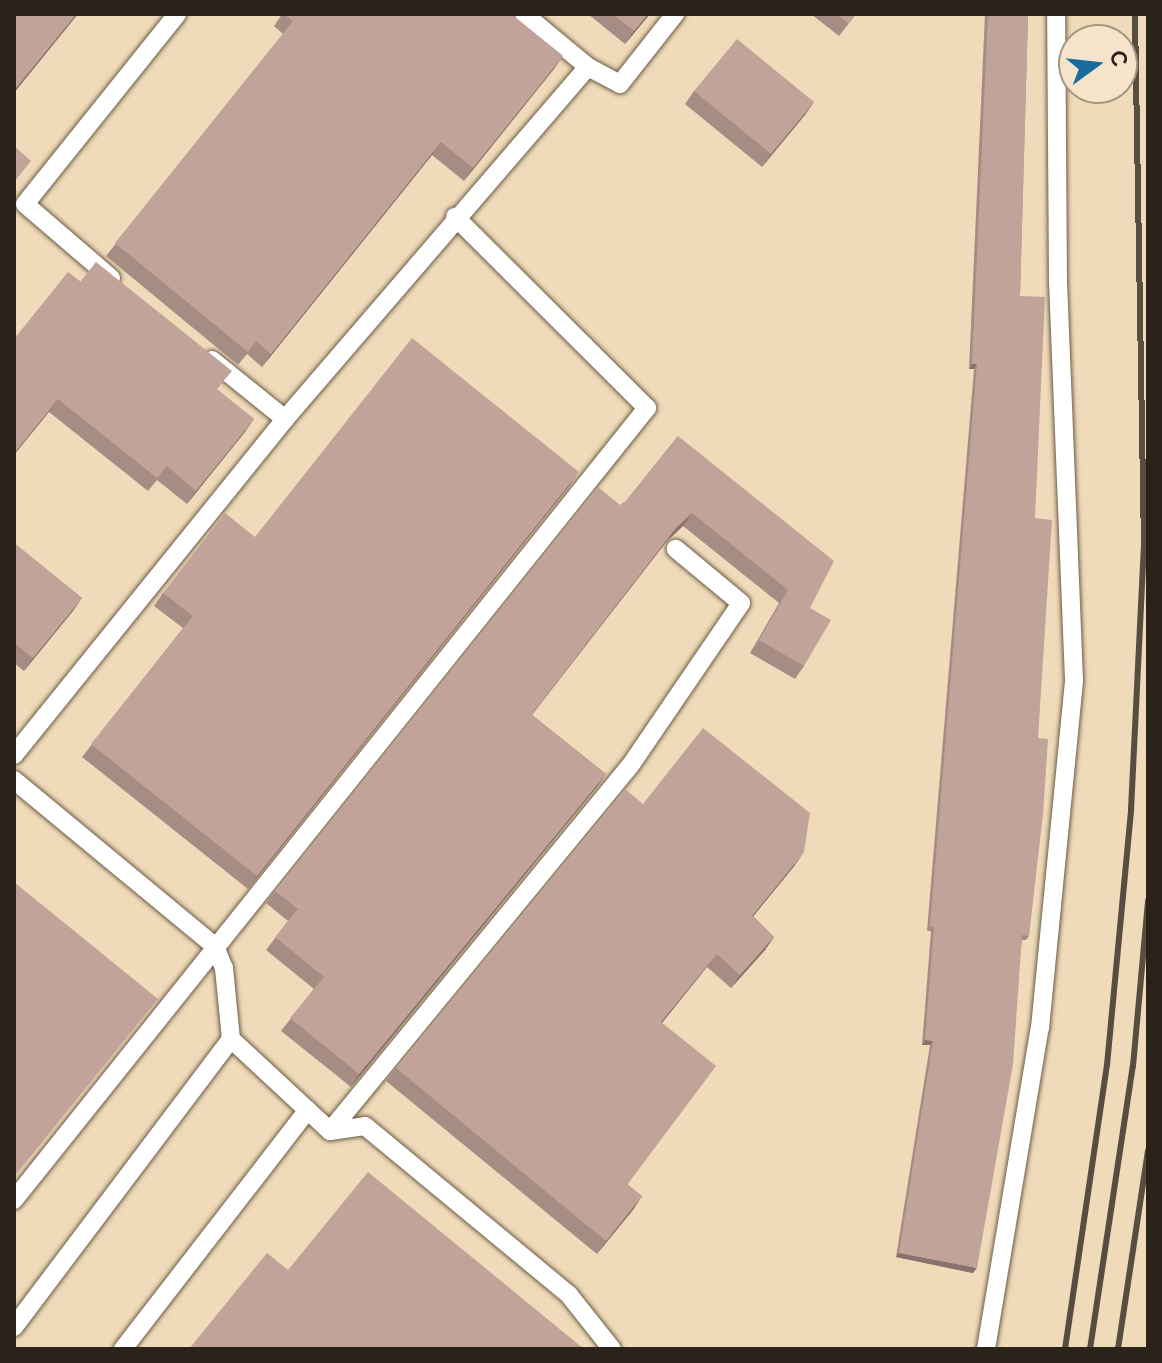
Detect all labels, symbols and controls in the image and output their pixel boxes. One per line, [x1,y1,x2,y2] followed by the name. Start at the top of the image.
[1058,24,1138,104] north arrow
[1105,48,1134,69] text: С

